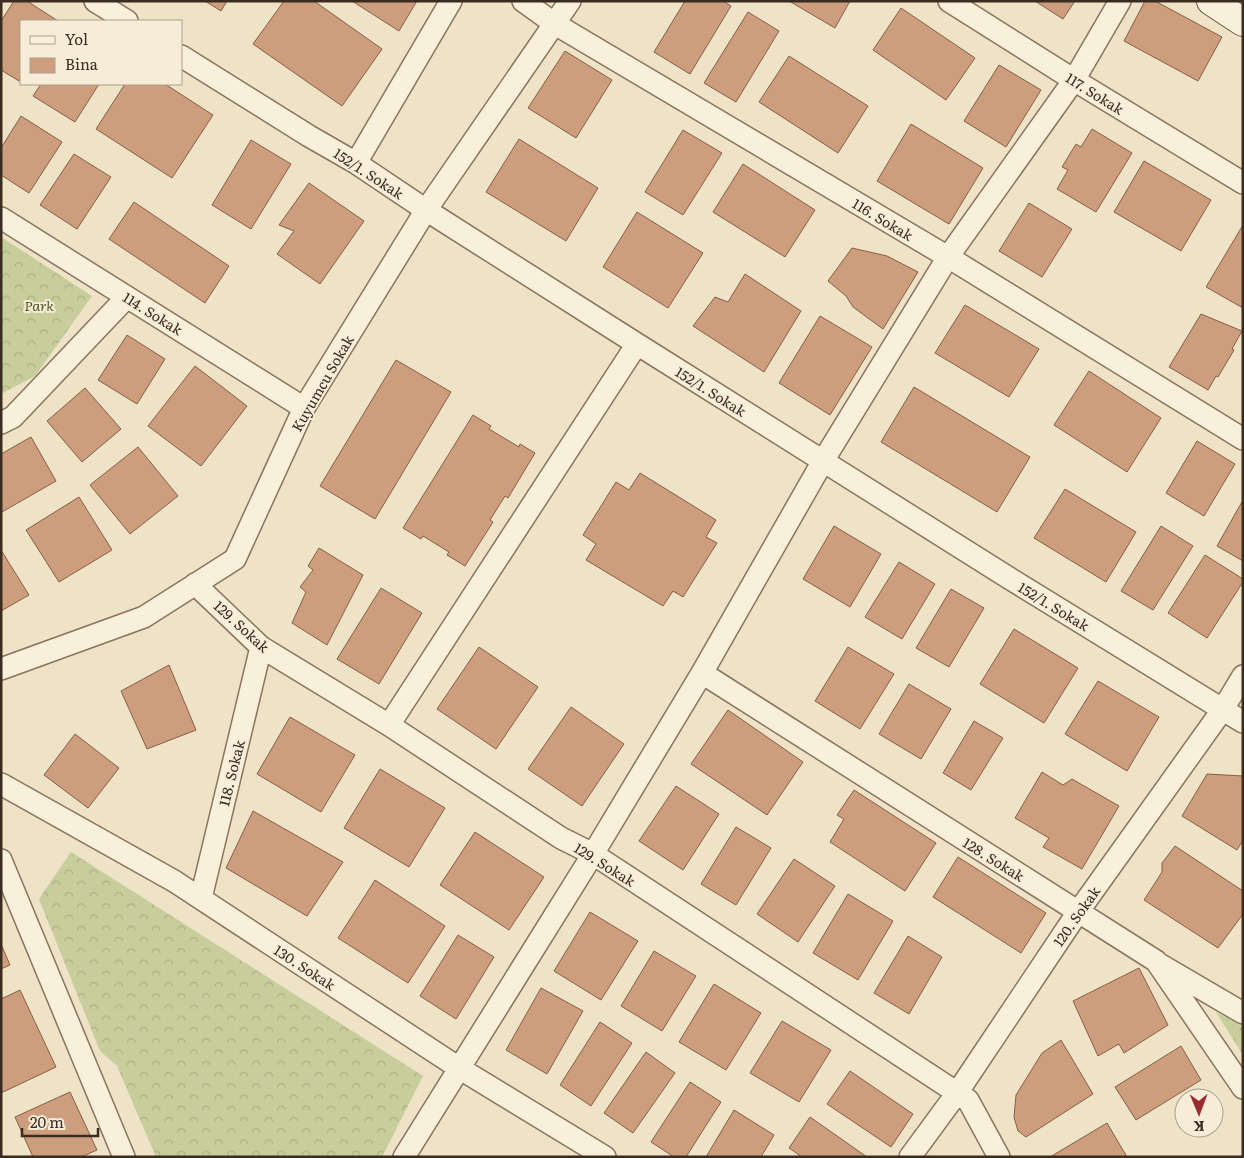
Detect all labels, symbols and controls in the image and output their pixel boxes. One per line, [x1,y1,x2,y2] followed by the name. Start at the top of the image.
[20,20,182,85] legend
[65,27,88,50] text: Yol
[65,52,99,75] text: Bina
[1062,67,1128,119] street label: 117. Sokak
[330,143,408,203] street label: 152/1. Sokak
[849,193,917,245] street label: 116. Sokak
[119,287,187,339] street label: 114. Sokak
[24,295,54,315] park label: Park
[286,331,358,435] street label: Kuyumcu Sokak
[672,361,751,421] street label: 152/1. Sokak
[1015,577,1094,635] street label: 152/1. Sokak
[210,596,275,657] street label: 129. Sokak
[213,737,249,808] street label: 118. Sokak
[959,832,1029,886] street label: 128. Sokak
[571,837,640,891] street label: 129. Sokak
[1048,881,1104,950] street label: 120. Sokak
[270,940,340,995] street label: 130. Sokak
[1174,1088,1224,1138] north arrow
[22,1106,99,1138] scale bar
[30,1110,64,1133] text: 20 m
[1194,1117,1205,1137] text: K

